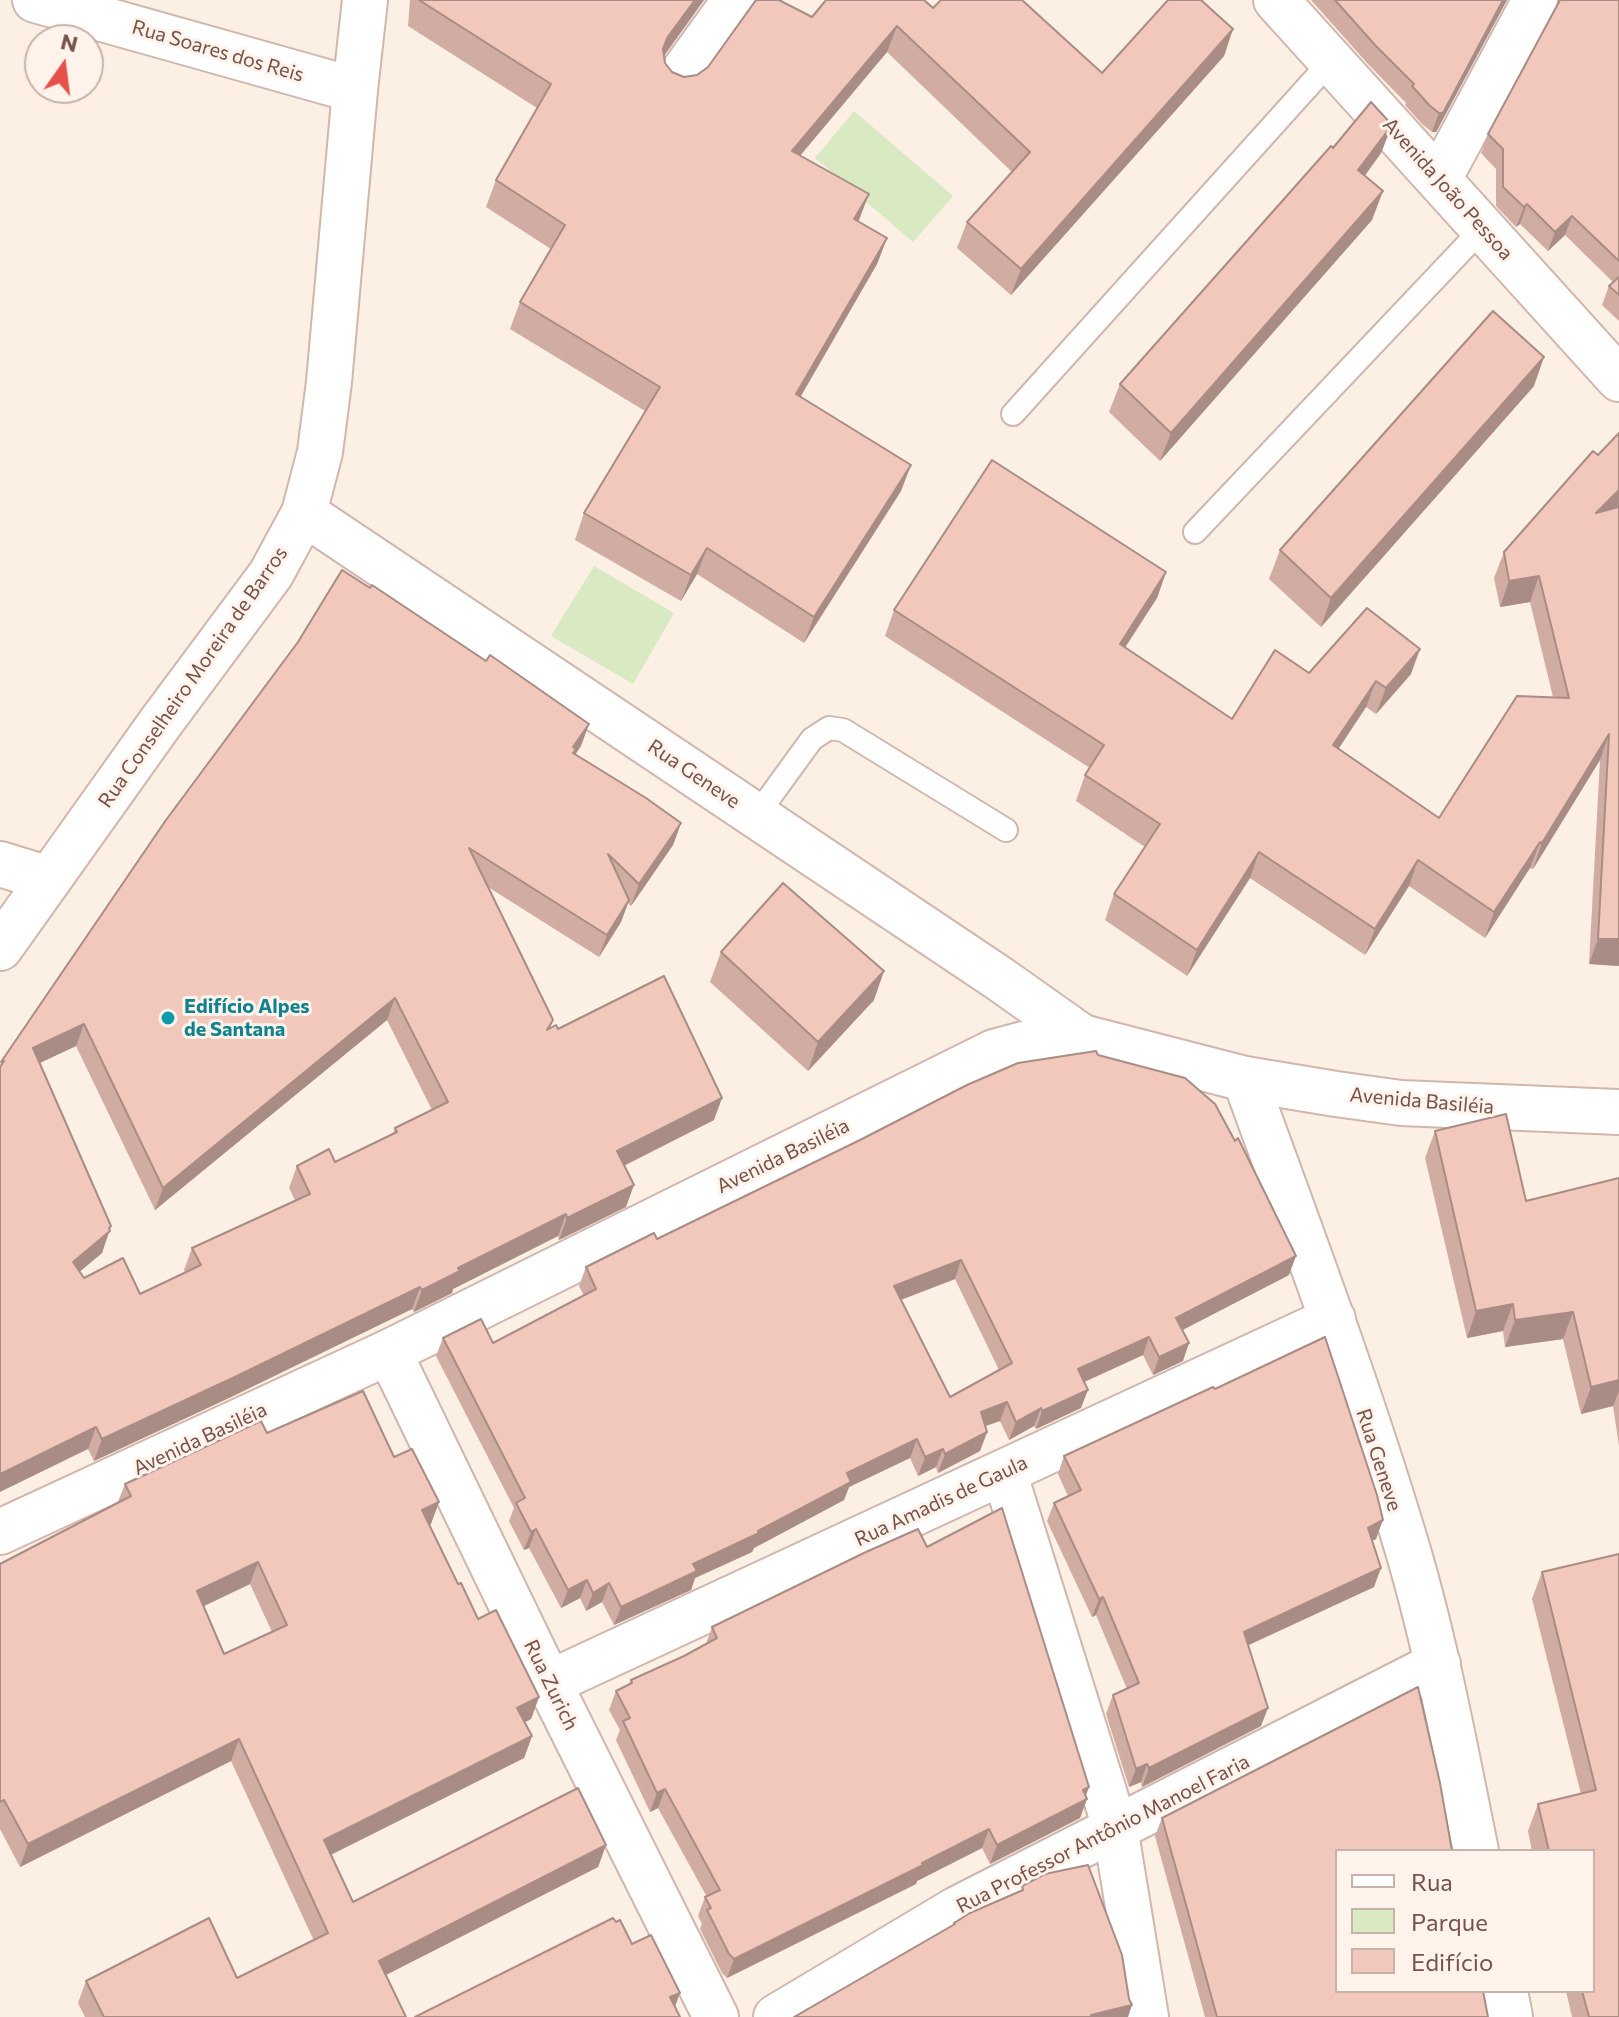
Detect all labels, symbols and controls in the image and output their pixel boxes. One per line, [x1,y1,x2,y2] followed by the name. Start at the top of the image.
[129,15,307,87] street label: Rua Soares dos Reis
[24,24,104,104] north arrow
[58,27,81,57] text: N
[1378,113,1518,265] street label: Avenida João Pessoa
[93,542,293,812] street label: Rua Conselheiro Moreira de Barros
[643,734,745,814] street label: Rua Geneve
[184,994,309,1041] place label: Edifício Alpes de Santana
[159,1009,177,1027] marker: Edifício Alpes de Santana
[1349,1083,1495,1119] street label: Avenida Basiléia
[713,1113,853,1199] street label: Avenida Basiléia
[129,1398,271,1480] street label: Avenida Basiléia
[1351,1406,1407,1514] street label: Rua Geneve
[851,1450,1031,1552] street label: Rua Amadis de Gaula
[519,1636,583,1734] street label: Rua Zurich
[952,1749,1254,1919] street label: Rua Professor Antônio Manoel Faria
[1335,1849,1595,1993] legend
[1411,1867,1453,1896] text: Rua
[1411,1907,1488,1936] text: Parque
[1411,1947,1493,1976] text: Edifício

